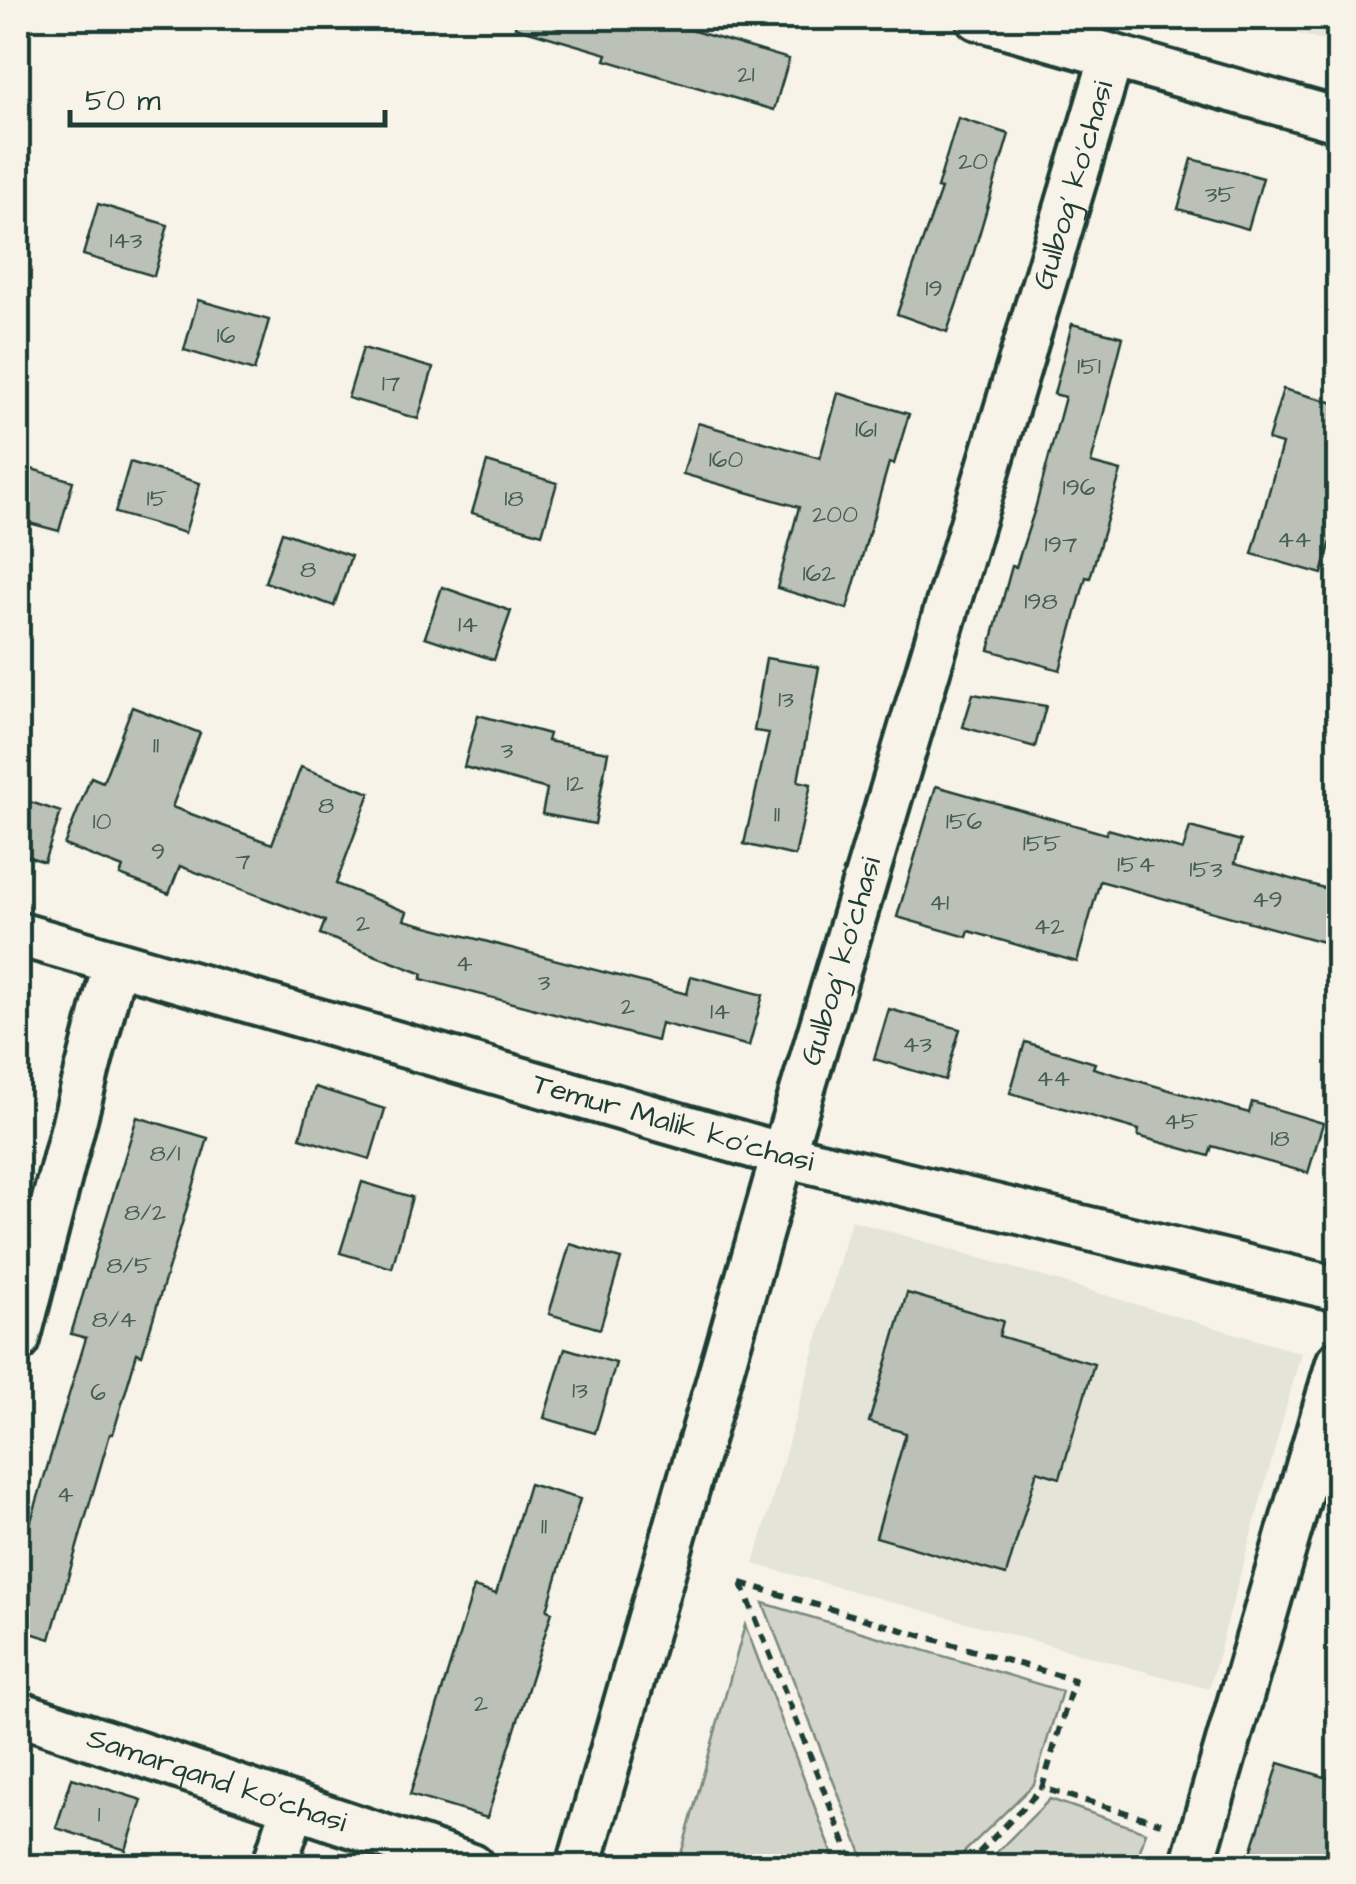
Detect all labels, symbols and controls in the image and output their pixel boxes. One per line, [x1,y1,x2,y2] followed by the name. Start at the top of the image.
[737,57,755,92] house number: 21
[70,65,385,127] scale bar
[1022,75,1125,295] street label: Gulbog' ko'chasi
[85,80,161,122] text: 50 m
[958,144,988,179] house number: 20
[1205,177,1236,212] house number: 35
[110,223,143,258] house number: 143
[925,271,943,306] house number: 19
[217,318,236,353] house number: 16
[1077,349,1101,384] house number: 151
[382,366,400,401] house number: 17
[855,412,877,447] house number: 161
[709,442,744,477] house number: 160
[1062,470,1096,505] house number: 196
[147,481,168,516] house number: 15
[504,481,524,516] house number: 18
[812,497,858,532] house number: 200
[1277,522,1311,557] house number: 44
[1045,527,1077,562] house number: 197
[300,552,316,587] house number: 8
[802,556,836,591] house number: 162
[1024,584,1058,619] house number: 198
[458,607,478,642] house number: 14
[778,682,794,717] house number: 13
[153,728,159,763] house number: 11
[501,733,514,768] house number: 3
[566,766,584,801] house number: 12
[318,788,334,823] house number: 8
[774,797,780,832] house number: 11
[93,804,112,839] house number: 10
[946,804,983,839] house number: 156
[1023,826,1062,861] house number: 155
[151,834,165,869] house number: 9
[235,844,251,879] house number: 7
[1117,847,1155,882] house number: 154
[790,851,892,1071] street label: Gulbog' ko'chasi
[1189,852,1223,887] house number: 153
[1251,882,1283,917] house number: 49
[929,885,949,920] house number: 41
[356,906,370,941] house number: 2
[1033,909,1065,944] house number: 42
[455,946,473,981] house number: 4
[538,965,551,1000] house number: 3
[621,989,635,1024] house number: 2
[710,994,730,1029] house number: 14
[902,1027,932,1062] house number: 43
[1036,1061,1070,1096] house number: 44
[528,1063,819,1183] street label: Temur Malik ko'chasi
[1164,1104,1199,1139] house number: 45
[1270,1121,1290,1156] house number: 18
[150,1136,180,1171] house number: 8/1
[124,1195,166,1230] house number: 8/2
[106,1248,152,1283] house number: 8/5
[92,1302,136,1337] house number: 8/4
[572,1373,588,1408] house number: 13
[90,1375,106,1410] house number: 6
[56,1477,74,1512] house number: 4
[541,1509,547,1544] house number: 11
[474,1686,488,1721] house number: 2
[82,1717,353,1844] street label: Samarqand ko'chasi
[97,1797,101,1832] house number: 1

